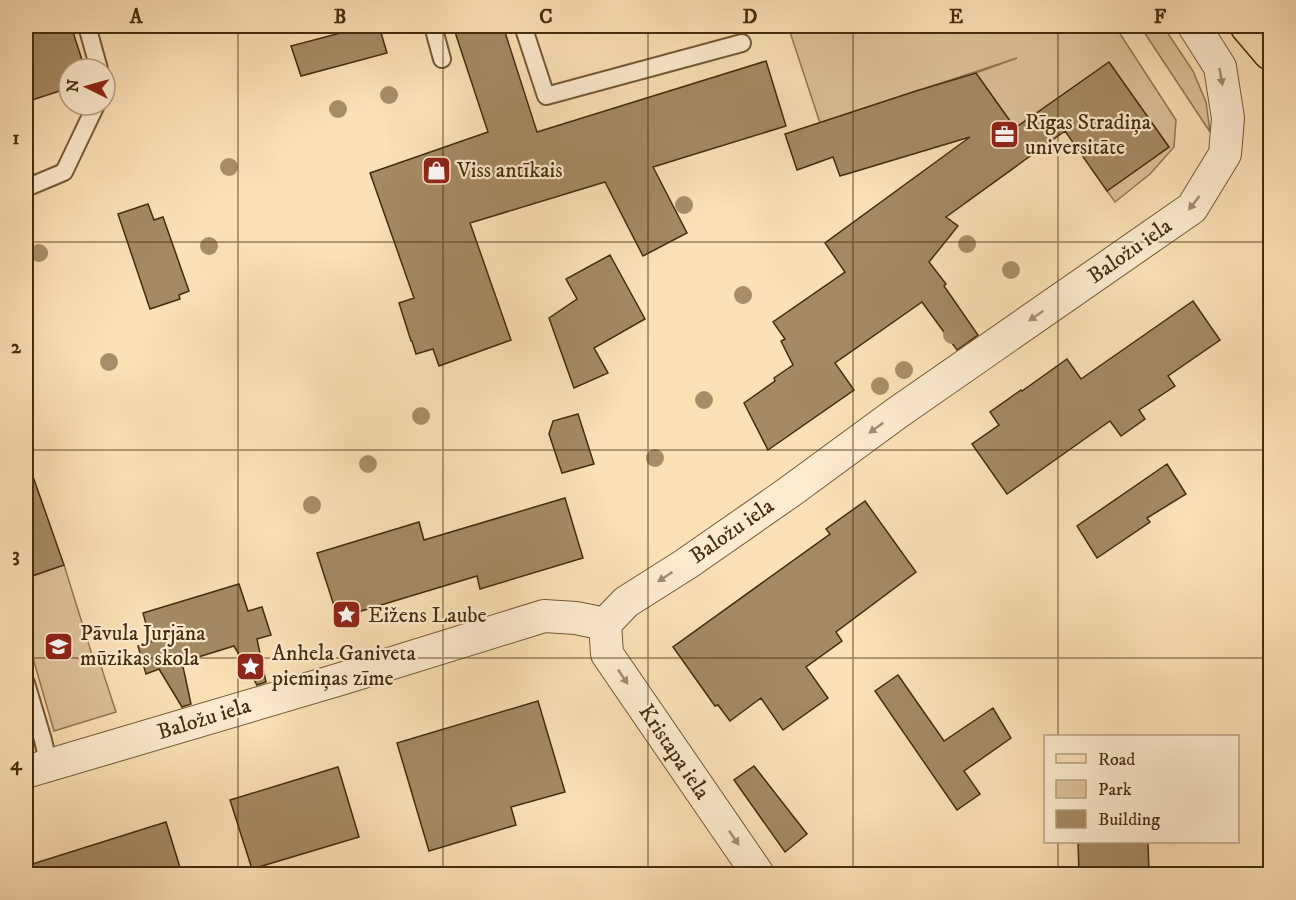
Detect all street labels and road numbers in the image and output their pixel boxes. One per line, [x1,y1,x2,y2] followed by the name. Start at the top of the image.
[1083,212,1178,290] street label: Baložu iela
[685,492,780,570] street label: Baložu iela
[154,692,255,746] street label: Baložu iela
[632,699,716,805] street label: Kristapa iela

